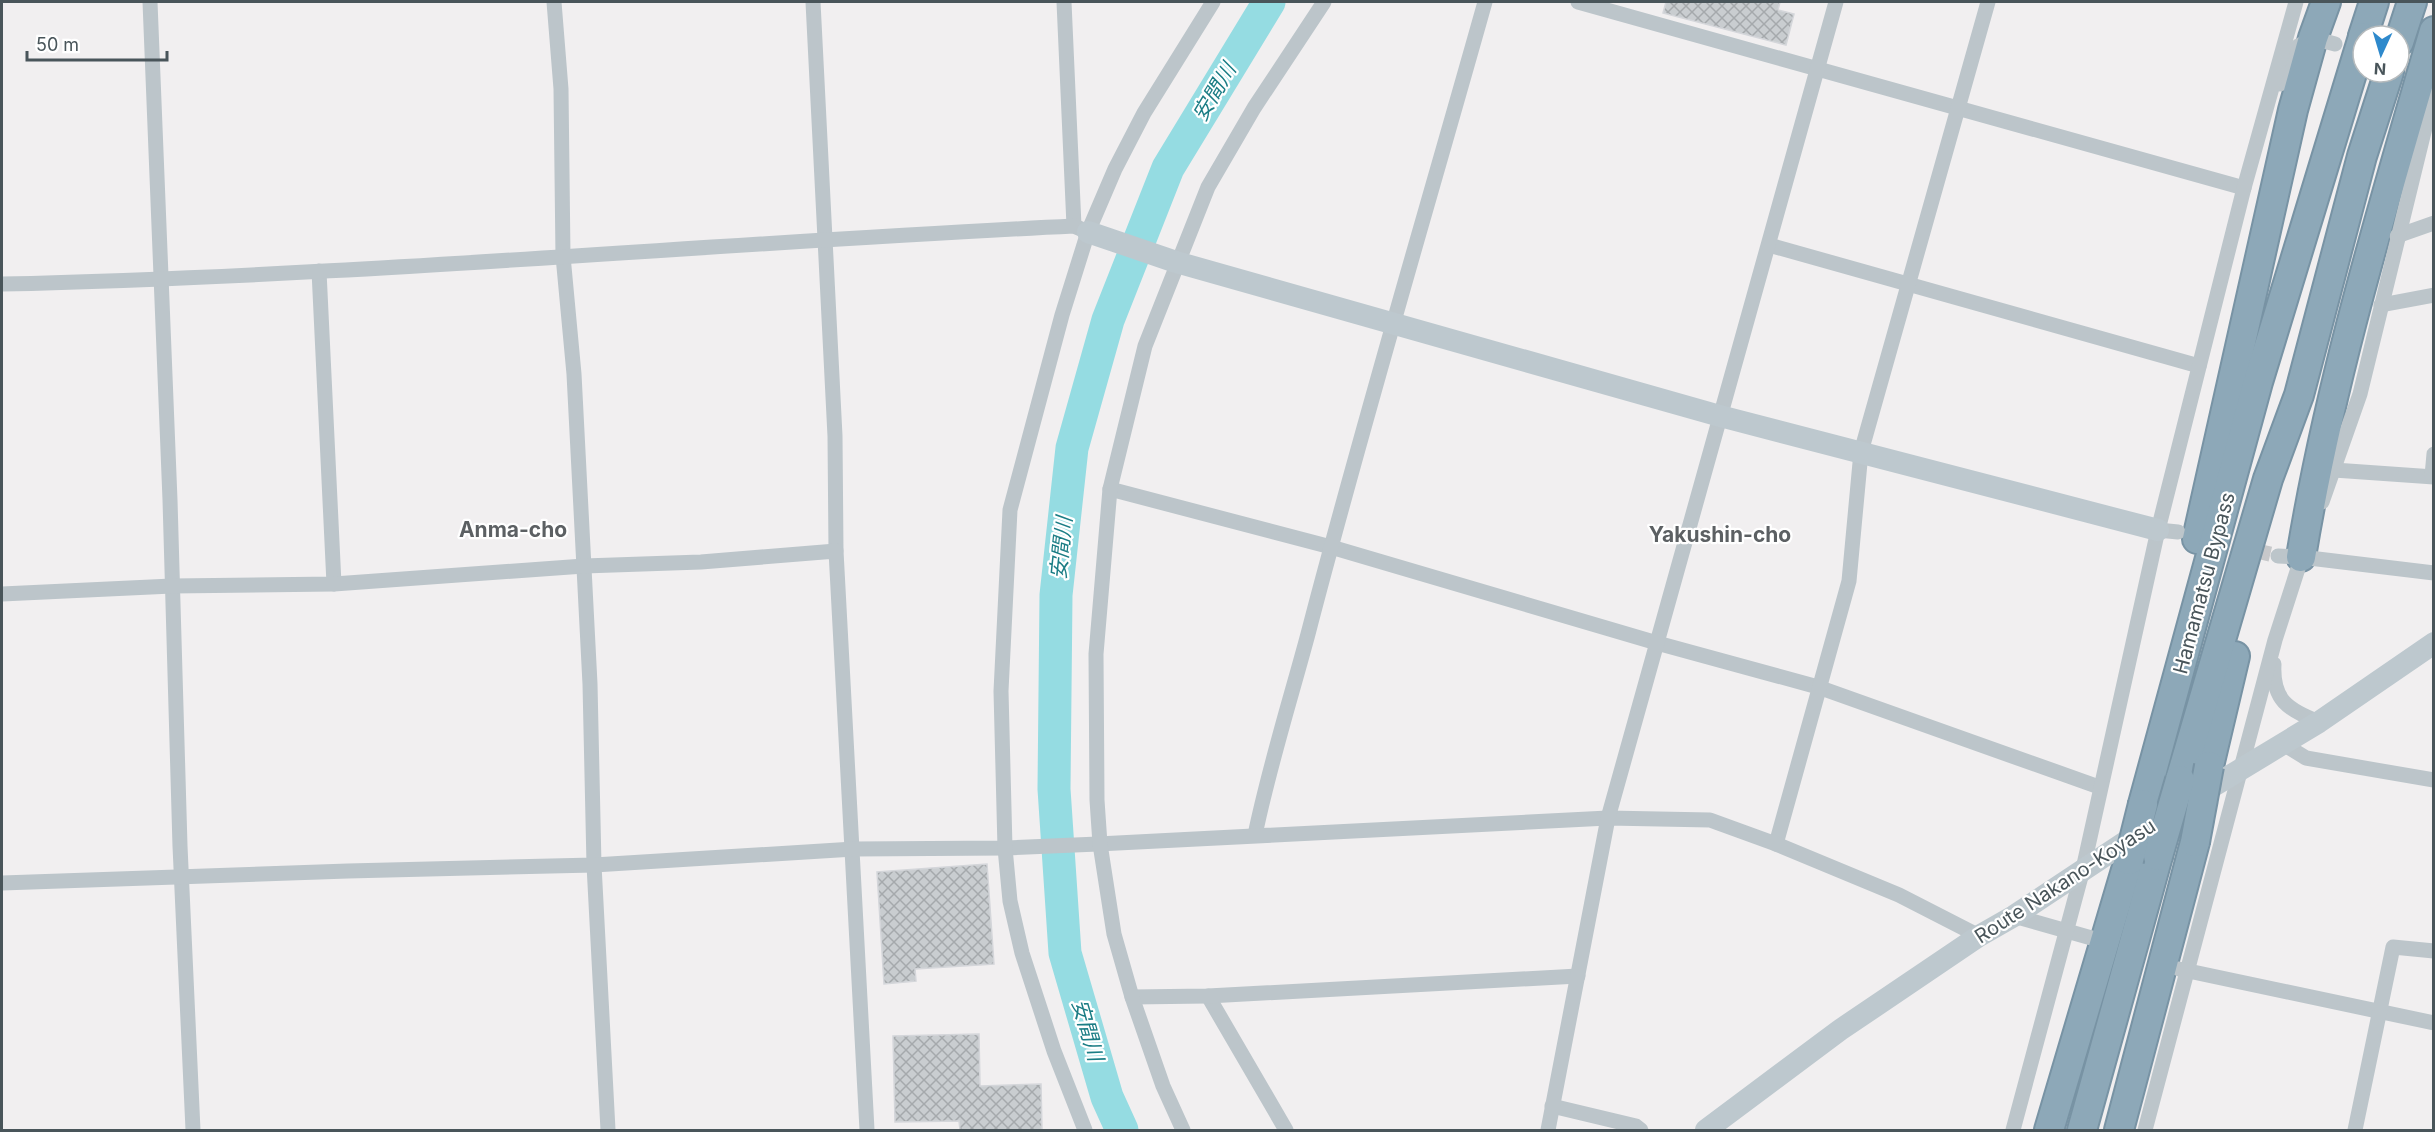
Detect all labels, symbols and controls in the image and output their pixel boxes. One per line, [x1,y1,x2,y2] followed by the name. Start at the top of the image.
[27,24,166,62] scale bar
[2351,24,2411,84] north arrow
[36,34,79,55] text: 50 m
[1187,57,1242,125] water label: 安間川
[2373,59,2387,79] text: N
[2168,490,2240,676] street label: Hamamatsu Bypass
[1045,513,1077,581] water label: 安間川
[459,517,567,542] district label: Anma-cho
[1649,522,1791,547] district label: Yakushin-cho
[1970,814,2160,948] street label: Route Nakano-Koyasu
[1067,996,1109,1066] water label: 安間川

